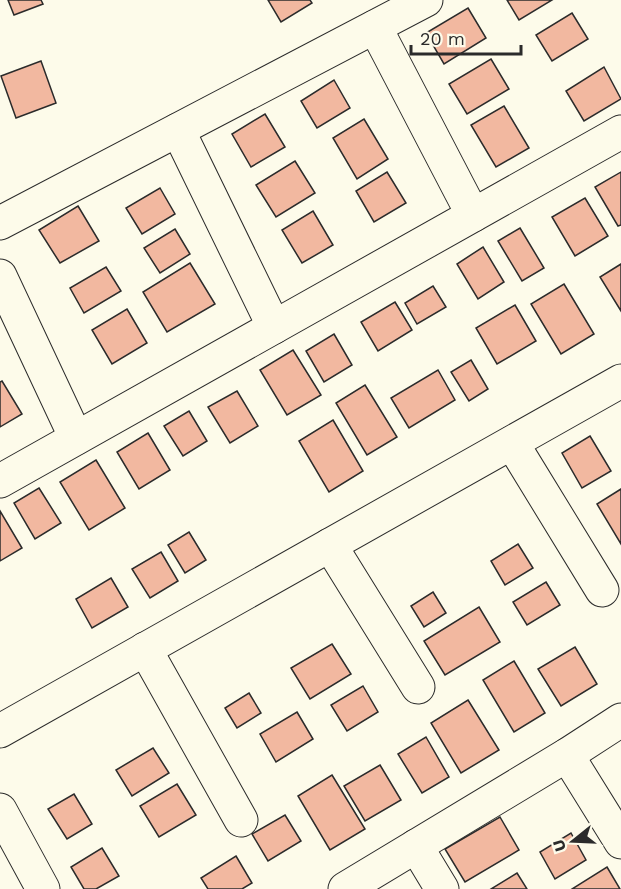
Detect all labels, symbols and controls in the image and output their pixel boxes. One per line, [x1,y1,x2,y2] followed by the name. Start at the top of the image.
[411,18,520,56] scale bar
[420,28,465,49] text: 20 m
[543,811,603,871] north arrow
[548,837,570,854] text: U

